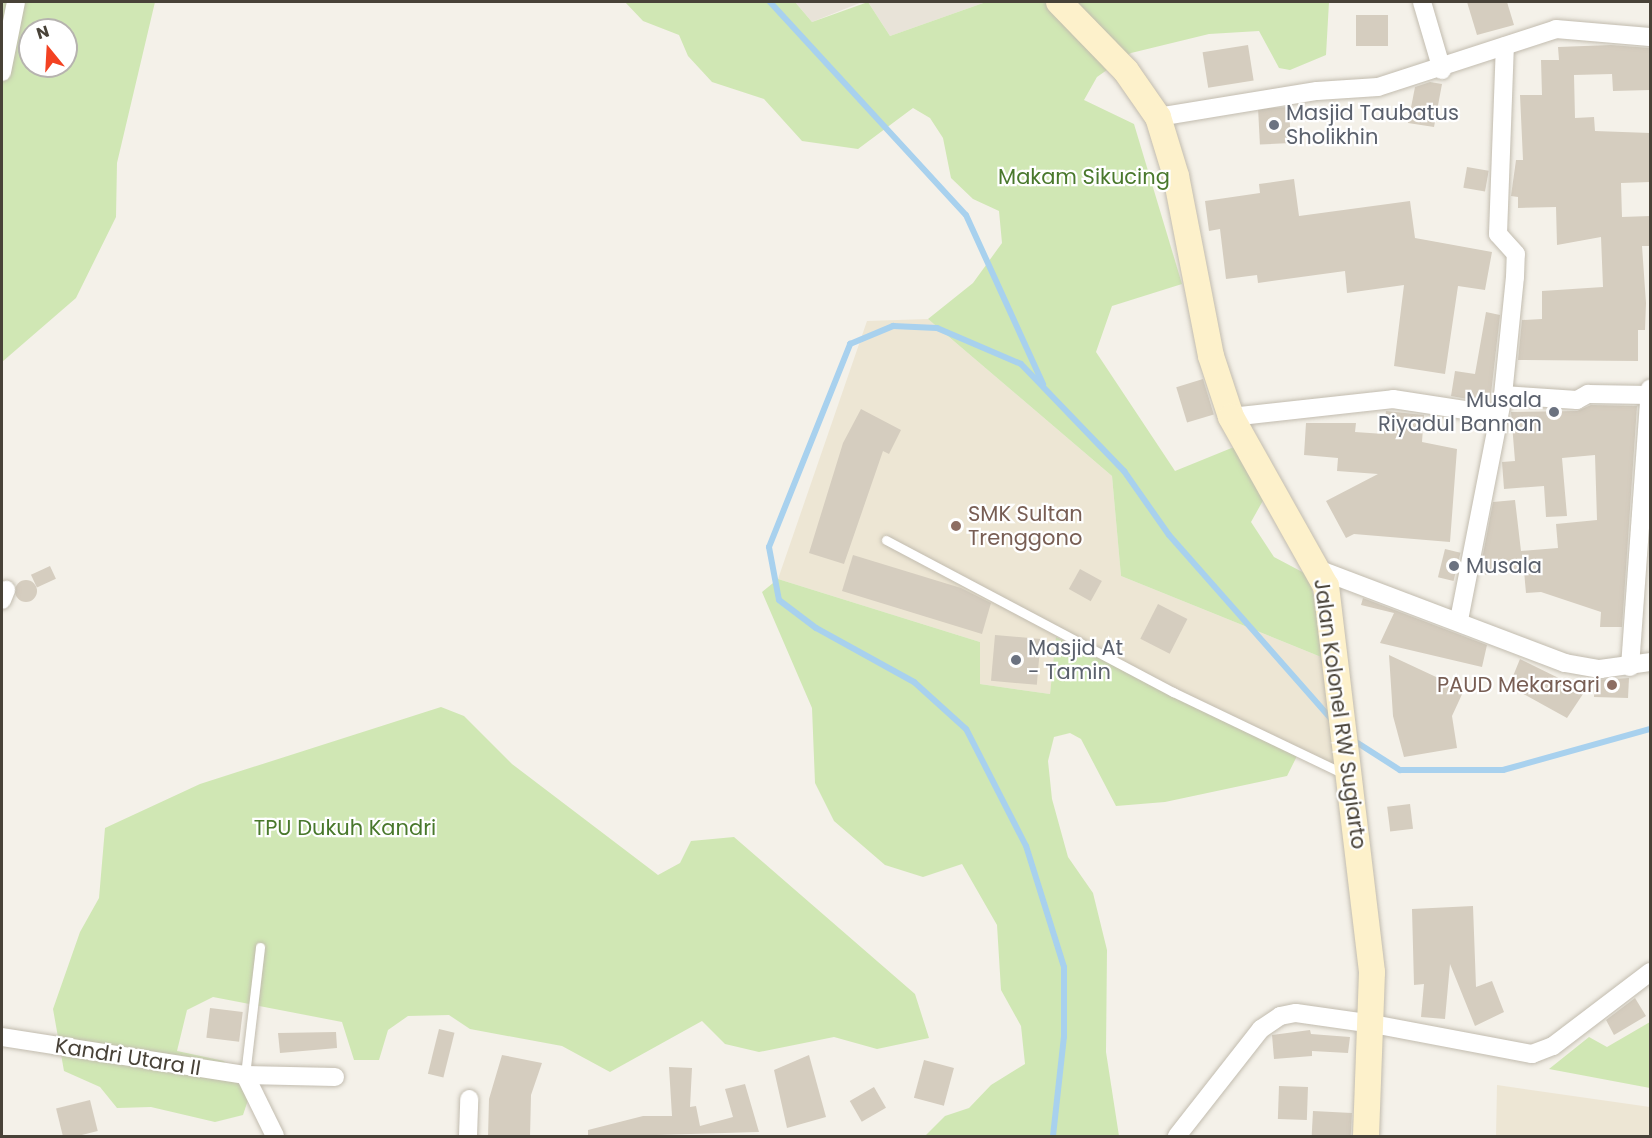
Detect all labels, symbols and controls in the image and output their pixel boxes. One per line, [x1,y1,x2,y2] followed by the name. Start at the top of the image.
[18,18,78,78] north arrow
[34,20,52,45] text: N
[1286,100,1459,150] place label: Masjid Taubatus Sholikhin
[1267,118,1281,132] marker: Masjid Taubatus Sholikhin
[998,164,1170,190] park label: Makam Sikucing
[1378,387,1542,437] place label: Musala Riyadul Bannan
[1547,405,1561,419] marker: Musala Riyadul Bannan
[968,501,1083,551] place label: SMK Sultan Trenggono
[949,519,963,533] marker: SMK Sultan Trenggono
[1466,553,1542,579] place label: Musala
[1447,559,1461,573] marker: Musala
[1309,577,1371,851] street label: Jalan Kolonel RW Sugiarto
[1028,635,1123,685] place label: Masjid At - Tamin
[1009,653,1023,667] marker: Masjid At - Tamin
[1437,672,1600,698] place label: PAUD Mekarsari
[1605,678,1619,692] marker: PAUD Mekarsari
[254,815,436,841] park label: TPU Dukuh Kandri
[53,1033,203,1081] street label: Kandri Utara II

